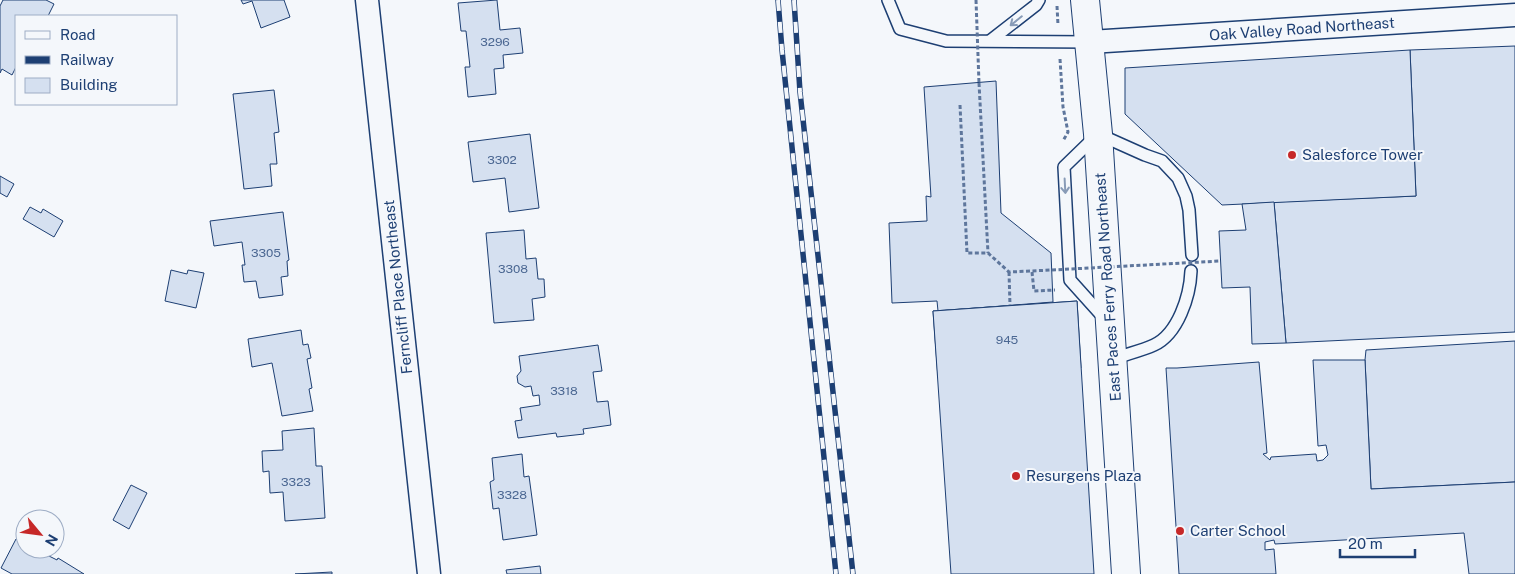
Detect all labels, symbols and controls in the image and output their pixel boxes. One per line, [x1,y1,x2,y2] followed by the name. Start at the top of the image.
[1209,14,1395,43] street label: Oak Valley Road Northeast
[15,15,178,105] legend
[1010,15,1023,26] one-way arrow
[60,26,96,43] text: Road
[480,35,510,49] house number: 3296
[60,51,114,68] text: Railway
[60,76,118,93] text: Building
[1302,146,1423,163] place label: Salesforce Tower
[1286,149,1298,161] marker: Salesforce Tower
[487,153,517,167] house number: 3302
[1091,172,1124,402] street label: East Paces Ferry Road Northeast
[1061,178,1070,194] one-way arrow
[380,199,415,375] street label: Ferncliff Place Northeast
[251,246,281,260] house number: 3305
[498,262,528,276] house number: 3308
[996,333,1019,347] house number: 945
[550,384,578,398] house number: 3318
[1026,467,1142,484] place label: Resurgens Plaza
[1010,470,1022,482] marker: Resurgens Plaza
[281,475,311,489] house number: 3323
[497,488,527,502] house number: 3328
[15,509,65,559] north arrow
[1190,522,1286,539] place label: Carter School
[1174,525,1186,537] marker: Carter School
[1340,526,1415,558] scale bar
[42,532,61,549] text: N
[1348,535,1383,552] text: 20 m

